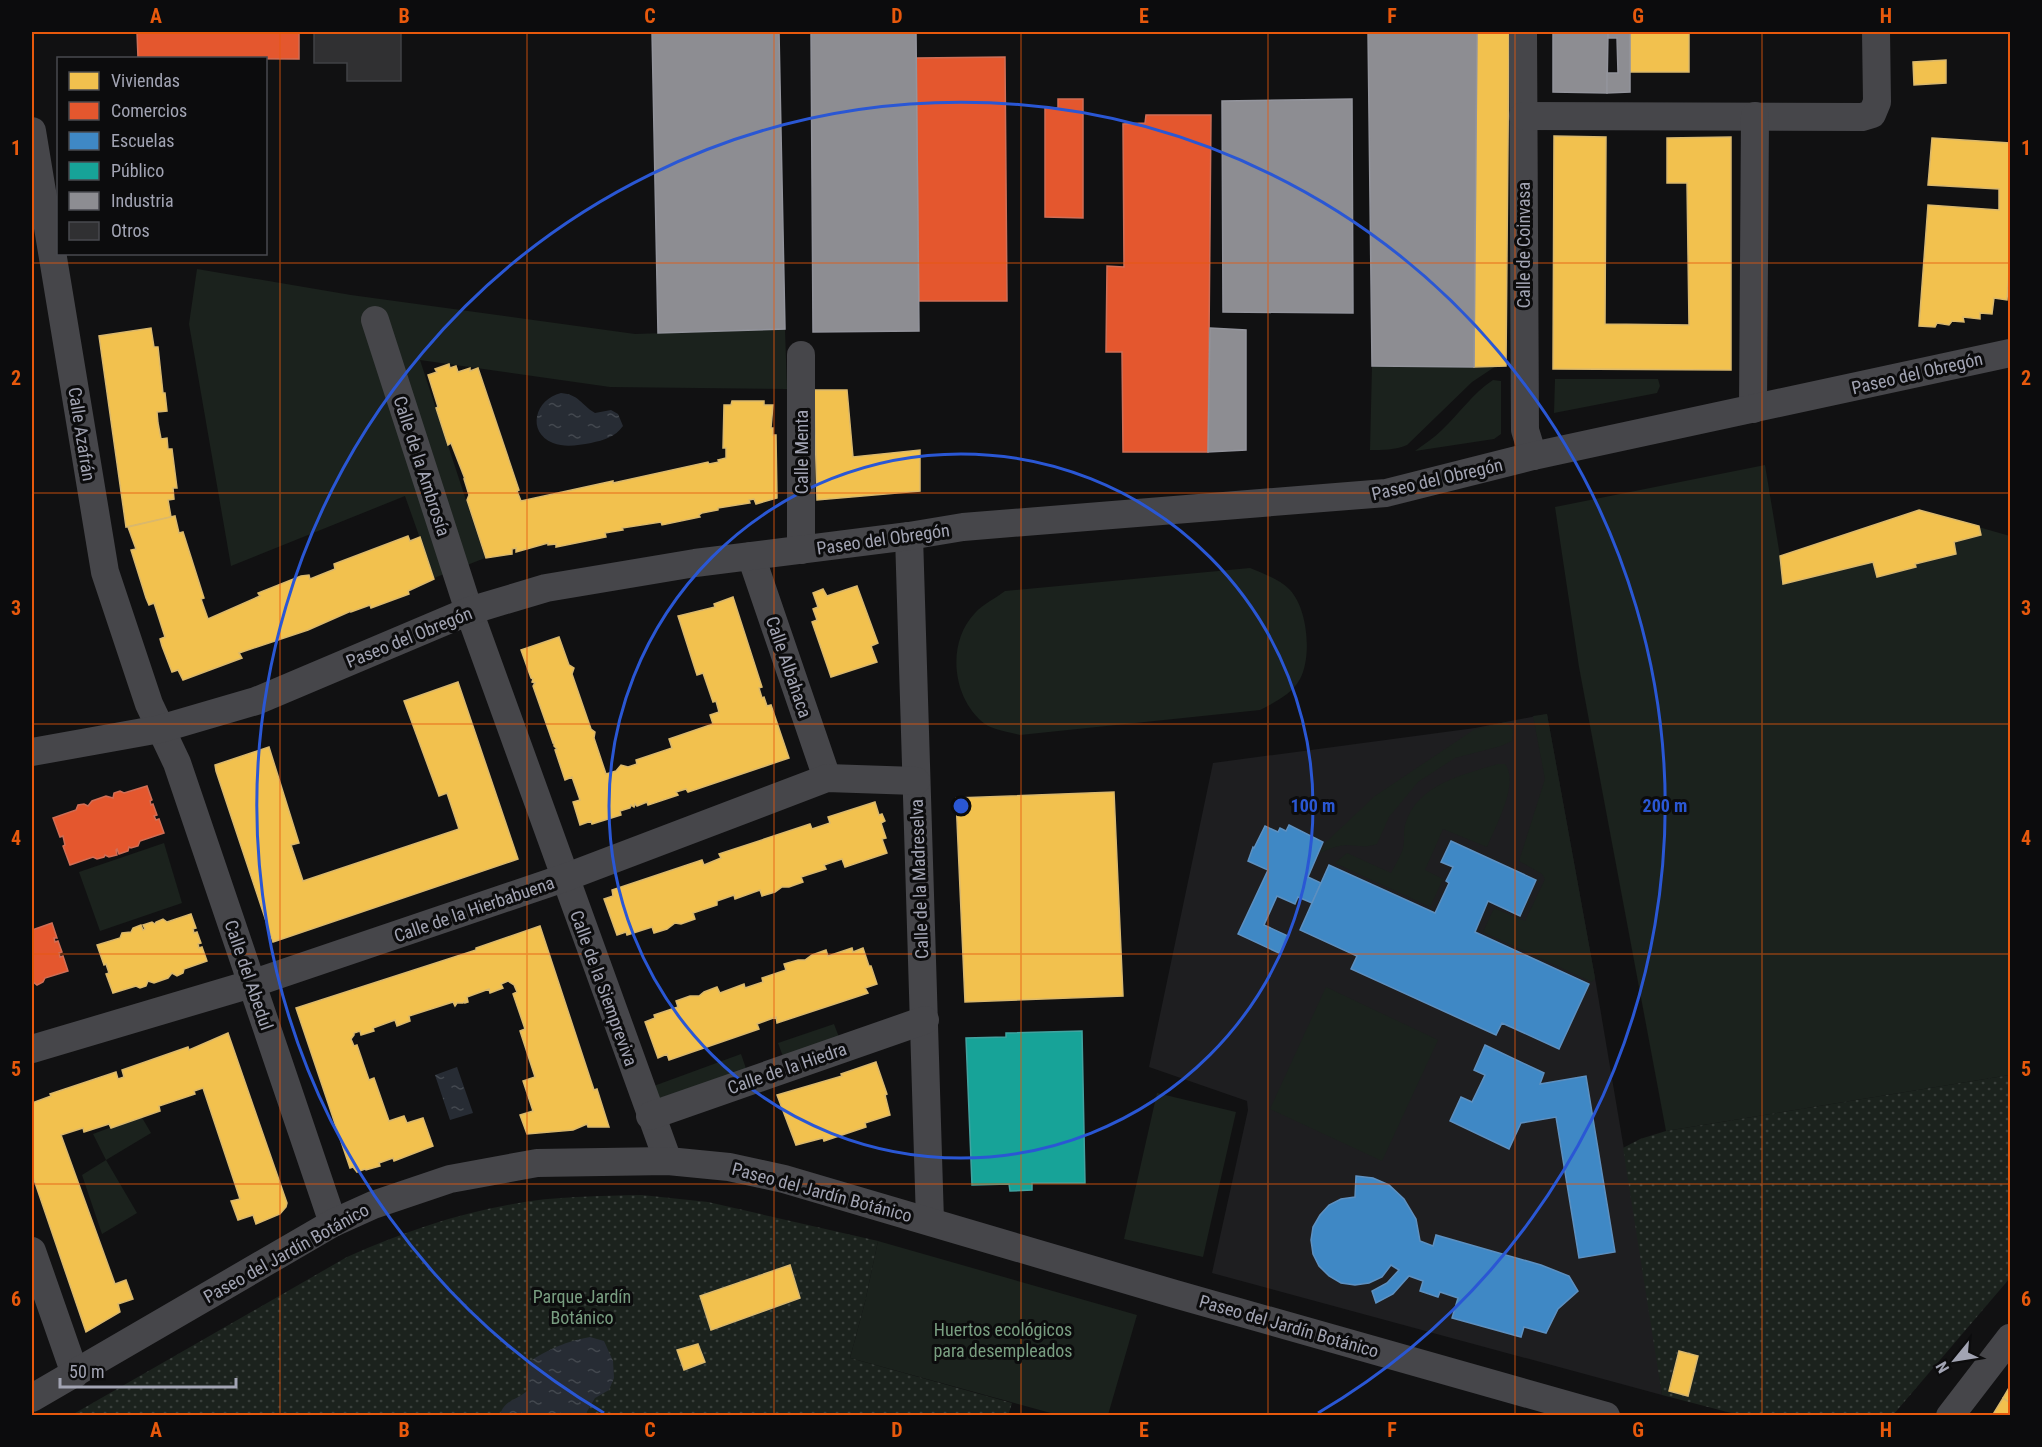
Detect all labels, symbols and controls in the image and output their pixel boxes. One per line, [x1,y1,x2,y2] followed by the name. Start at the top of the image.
[150,4,162,28] text: A
[398,4,410,28] text: B
[644,4,656,28] text: C
[891,4,903,28] text: D
[1139,4,1149,28] text: E
[1387,4,1397,28] text: F
[1632,4,1644,28] text: G
[1880,4,1892,28] text: H
[57,57,267,255] legend
[111,70,180,91] text: Viviendas
[111,100,187,121] text: Comercios
[111,130,175,151] text: Escuelas
[11,136,21,160] text: 1
[2021,136,2031,160] text: 1
[111,160,164,181] text: Público
[1513,182,1534,308] street label: Calle de Coinvasa
[111,190,174,211] text: Industria
[111,220,150,241] text: Otros
[1849,348,1985,398] street label: Paseo del Obregón
[11,366,21,390] text: 2
[2021,366,2031,390] text: 2
[64,386,100,482] street label: Calle Azafrán
[389,393,455,539] street label: Calle de la Ambrosía
[791,410,812,494] street label: Calle Menta
[1369,454,1505,504] street label: Paseo del Obregón
[815,519,951,559] street label: Paseo del Obregón
[11,596,21,620] text: 3
[2021,596,2031,620] text: 3
[343,602,475,672] street label: Paseo del Obregón
[762,614,816,720] street label: Calle Albahaca
[1291,795,1335,816] text: 100 m
[1643,795,1687,816] text: 200 m
[951,796,971,816] centre of rings
[906,799,932,959] street label: Calle de la Madreselva
[11,826,21,850] text: 4
[2021,826,2031,850] text: 4
[391,872,557,946] street label: Calle de la Hierbabuena
[566,907,642,1069] street label: Calle de la Siempreviva
[220,917,278,1033] street label: Calle del Abedul
[725,1038,849,1098] street label: Calle de la Hiedra
[11,1057,21,1081] text: 5
[2021,1057,2031,1081] text: 5
[730,1158,914,1226] street label: Paseo del Jardín Botánico
[200,1199,372,1307] street label: Paseo del Jardín Botánico
[533,1286,631,1328] park label: Parque Jardín Botánico
[11,1287,21,1311] text: 6
[2021,1287,2031,1311] text: 6
[1197,1290,1381,1362] street label: Paseo del Jardín Botánico
[933,1319,1073,1361] park label: Huertos ecológicos para desempleados
[1925,1330,1985,1390] north arrow
[60,1351,236,1389] scale bar
[1932,1358,1953,1376] text: N
[69,1361,104,1382] text: 50 m
[150,1418,162,1442] text: A
[398,1418,410,1442] text: B
[644,1418,656,1442] text: C
[891,1418,903,1442] text: D
[1139,1418,1149,1442] text: E
[1387,1418,1397,1442] text: F
[1632,1418,1644,1442] text: G
[1880,1418,1892,1442] text: H

